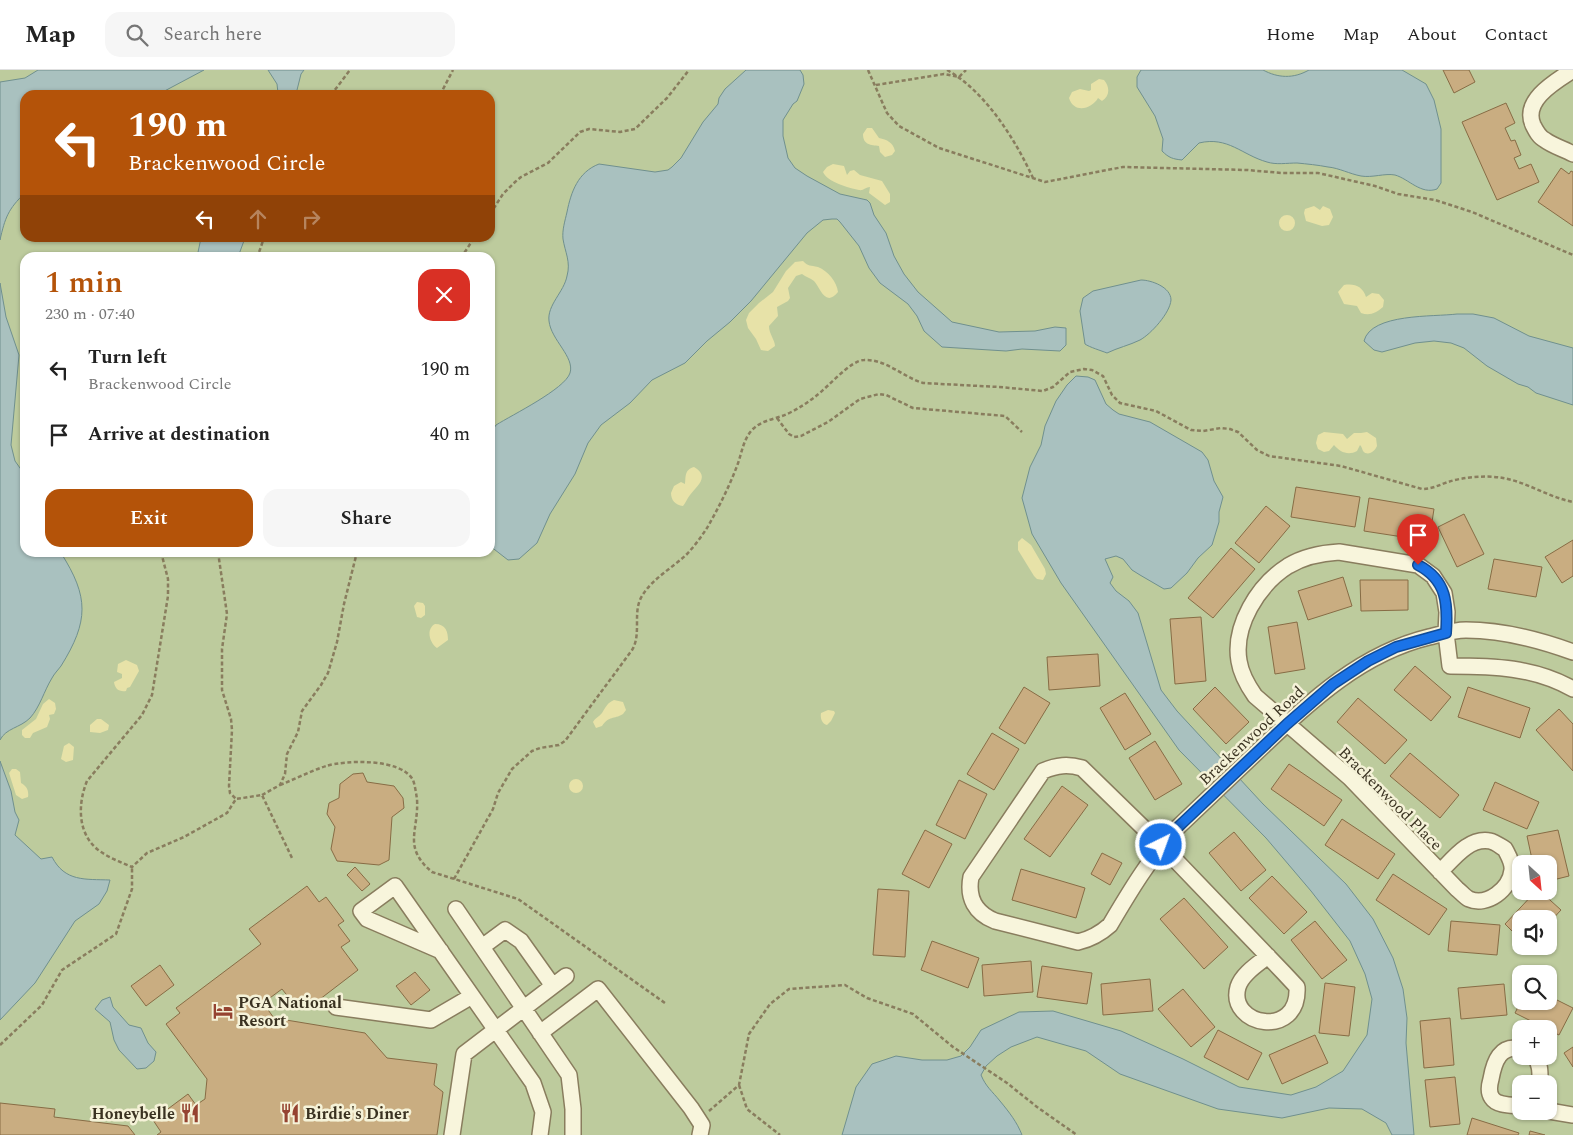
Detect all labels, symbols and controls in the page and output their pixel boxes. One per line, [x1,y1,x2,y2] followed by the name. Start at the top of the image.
[105,12,455,57] search box
[25,17,75,53] text: Map
[163,20,262,49] text: Search here
[123,21,151,49] icon: search
[1266,21,1315,48] text: Home
[1343,21,1379,48] text: Map
[1407,21,1457,48] text: About
[1485,21,1548,48] text: Contact
[128,99,227,152] text: 190 m
[45,110,110,175] icon: left
[128,147,325,180] text: Brackenwood Circle
[191,205,219,233] icon: left
[244,205,272,233] icon: ahead
[297,205,325,233] icon: right
[45,260,123,306] text: 1 min
[418,269,470,321] button: close
[45,302,135,326] text: 230 m · 07:40
[88,343,167,372] text: Turn left
[420,355,470,384] text: 190 m
[45,356,73,384] icon: left
[88,372,232,396] text: Brackenwood Circle
[88,420,270,449] text: Arrive at destination
[430,420,470,449] text: 40 m
[45,421,73,449] icon: arrive
[45,489,253,547] button: Exit
[263,489,470,547] button: Share
[1397,514,1439,565] pin
[1404,521,1432,549] icon: arrive
[1194,680,1310,791] street label: Brackenwood Road
[1333,741,1448,856] street label: Brackenwood Place
[1134,818,1186,870] position arrow
[1512,855,1558,900] north arrow
[1512,855,1557,1120] map controls
[1512,910,1557,955] button: sound
[1512,965,1557,1010] button: search
[238,991,342,1033] place label: PGA National Resort
[212,1000,234,1022] hotel icon: PGA National Resort
[1512,1020,1557,1065] button: +
[1512,1075,1557,1120] button: −
[91,1102,175,1126] place label: Honeybelle
[179,1102,201,1124] restaurant icon: Honeybelle
[279,1102,301,1124] restaurant icon: Birdie's Diner
[305,1102,409,1126] place label: Birdie's Diner

